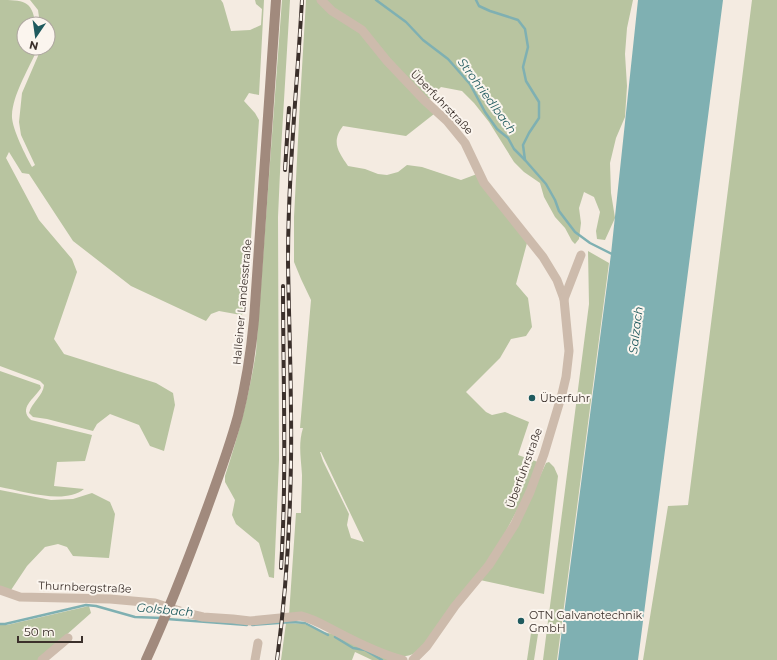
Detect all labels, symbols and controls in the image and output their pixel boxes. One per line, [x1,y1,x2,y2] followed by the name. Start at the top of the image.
[16,16,56,56] north arrow
[28,38,40,54] text: N
[455,55,520,137] water label: Strohriedlbach
[408,67,477,137] street label: Überfuhrstraße
[230,238,255,366] street label: Halleiner Landesstraße
[625,305,646,355] water label: Salzach
[540,391,590,405] place label: Überfuhr
[527,393,537,403] marker: Überfuhr
[503,426,545,510] street label: Überfuhrstraße
[38,578,132,596] street label: Thurnbergstraße
[136,600,194,619] water label: Golsbach
[529,608,643,635] place label: OTN Galvanotechnik GmbH
[516,616,526,626] marker: OTN Galvanotechnik GmbH
[18,618,82,644] scale bar
[24,624,55,639] text: 50 m

